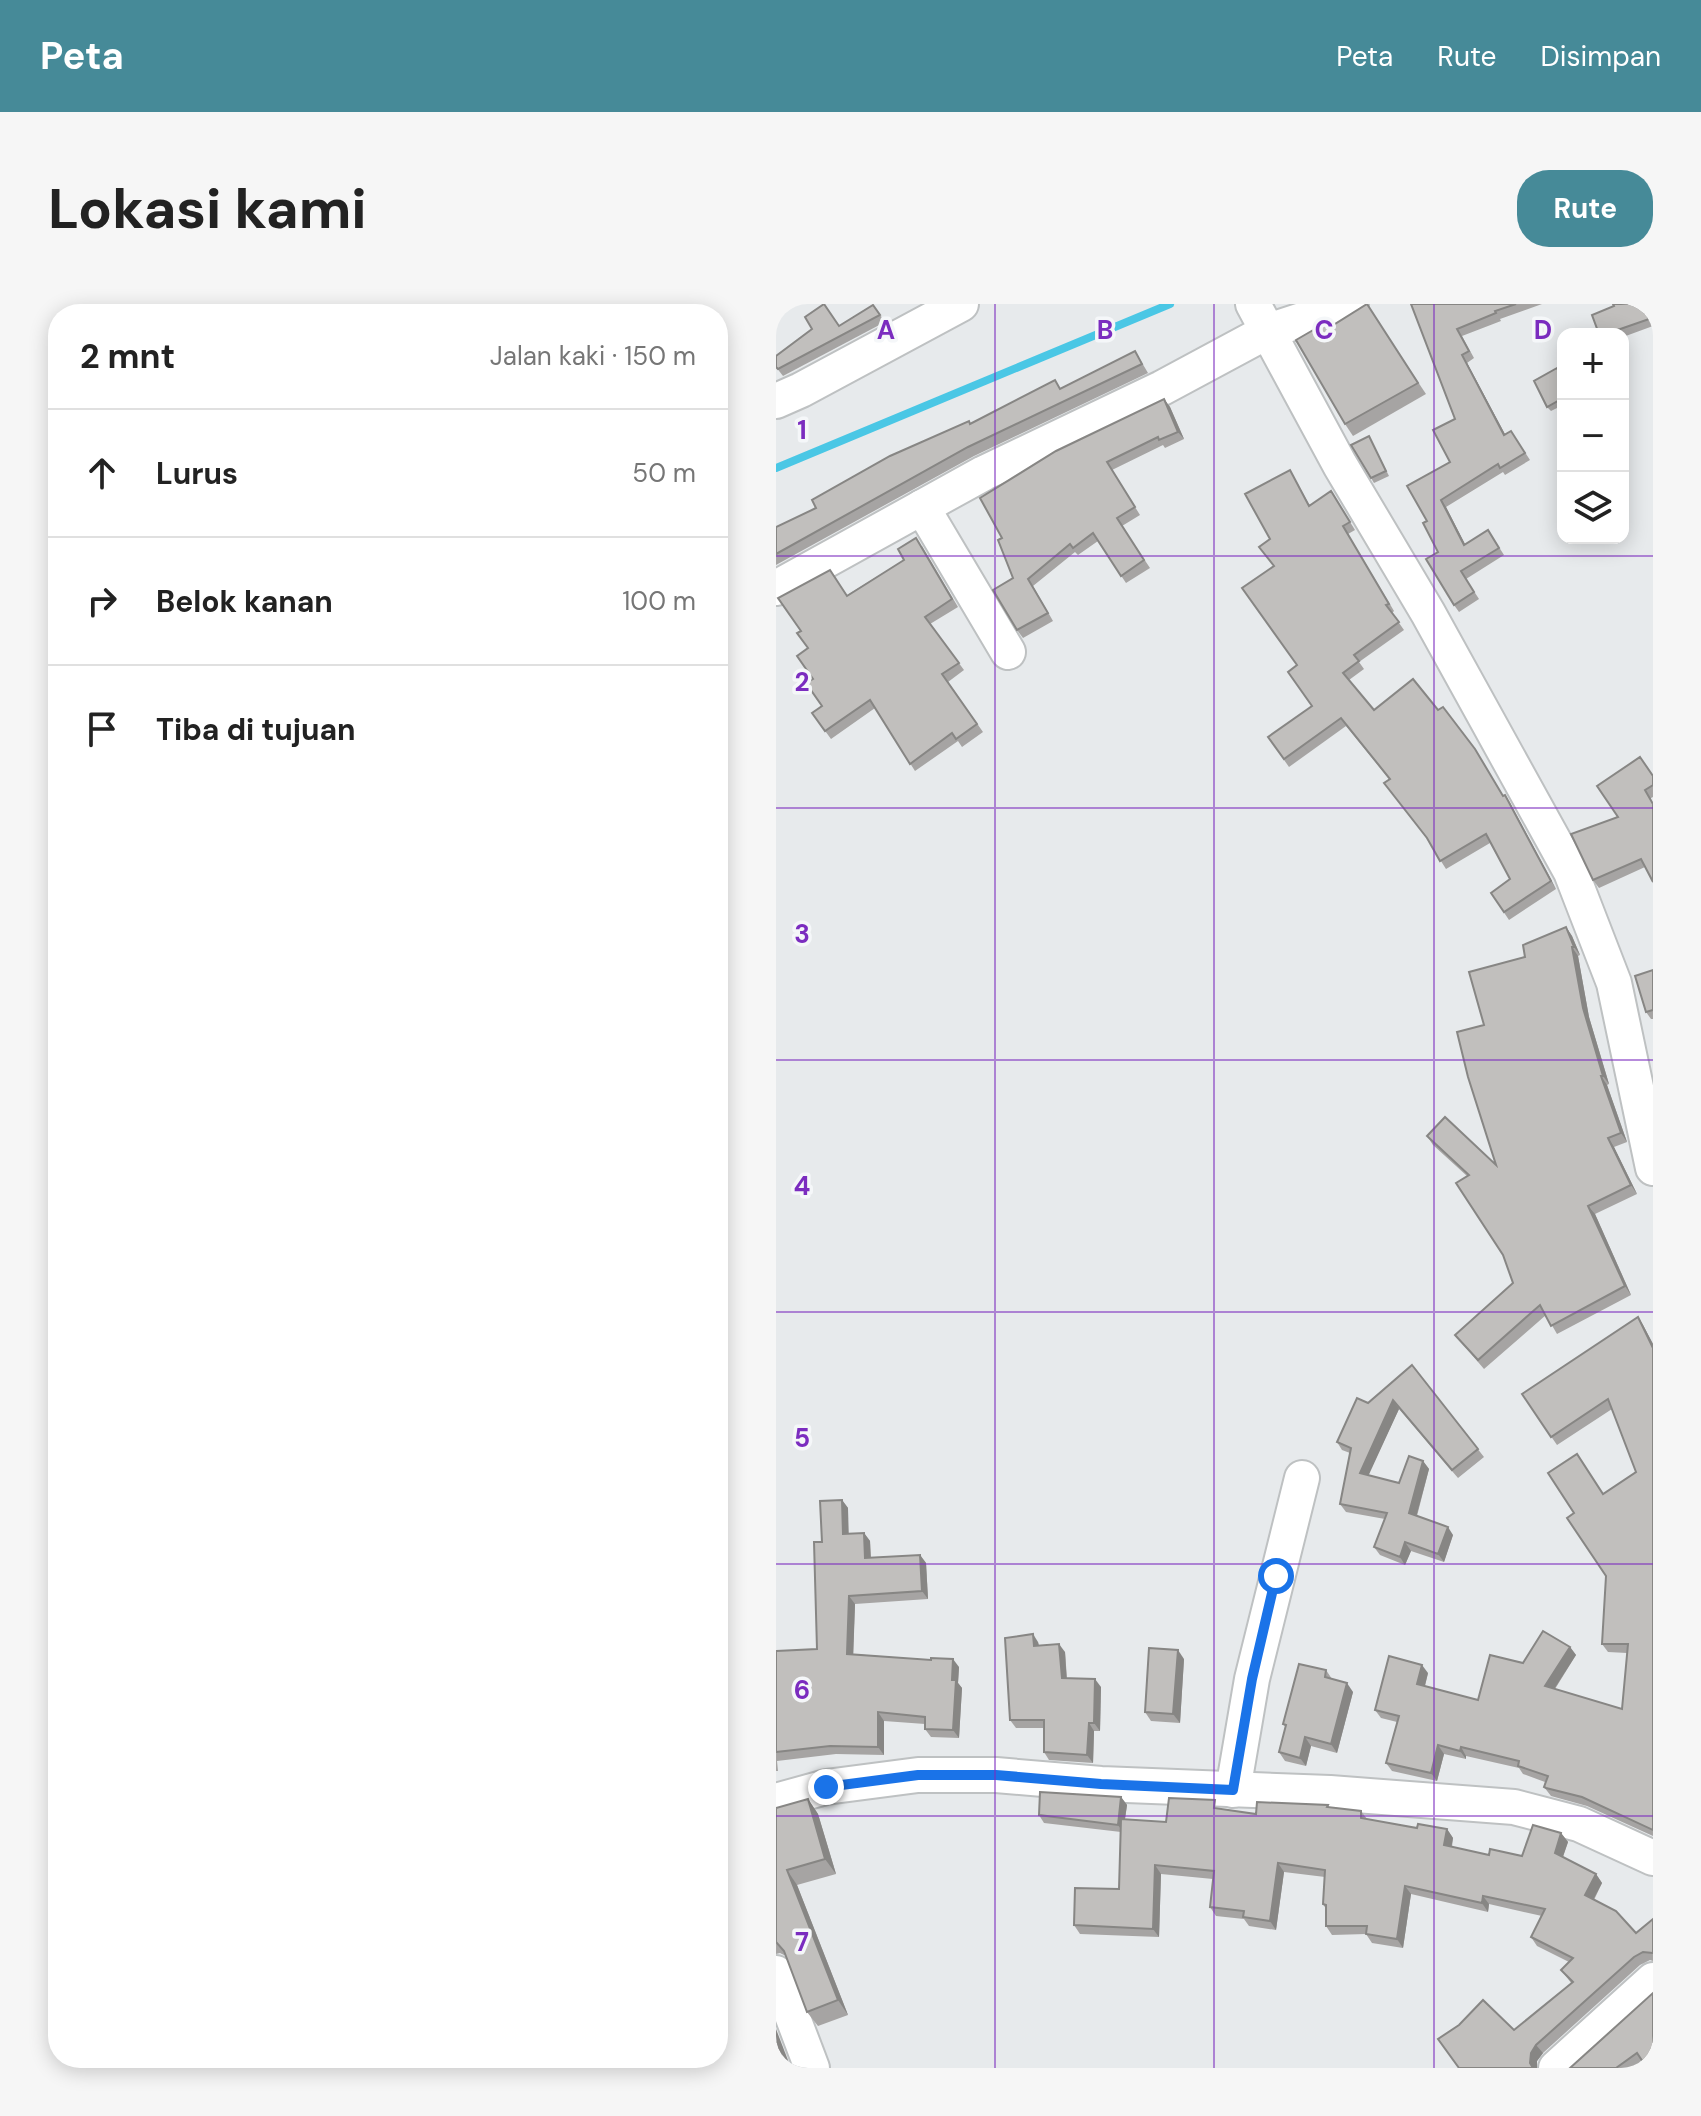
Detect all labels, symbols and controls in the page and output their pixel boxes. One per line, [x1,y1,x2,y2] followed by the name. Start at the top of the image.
[40,31,124,81] text: Peta
[1336,38,1393,75] text: Peta
[1437,38,1496,75] text: Rute
[1540,38,1661,75] text: Disimpan
[1517,170,1653,247] button: Rute
[48,172,367,245] text: Lokasi kami
[877,313,895,347] text: A
[1097,313,1113,347] text: B
[1314,313,1334,347] text: C
[1534,313,1552,347] text: D
[1557,328,1629,544] map controls
[1557,328,1629,400] button: +
[80,334,175,379] text: 2 mnt
[490,339,696,373] text: Jalan kaki · 150 m
[1557,400,1629,472] button: −
[797,413,807,447] text: 1
[80,451,124,495] icon: ahead
[156,454,238,493] text: Lurus
[632,456,696,490] text: 50 m
[1557,472,1629,544] button: layers
[80,579,124,623] icon: right
[156,582,333,621] text: Belok kanan
[622,584,696,618] text: 100 m
[794,665,810,699] text: 2
[80,707,124,751] icon: arrive
[156,710,356,749] text: Tiba di tujuan
[794,917,810,951] text: 3
[794,1169,810,1203] text: 4
[794,1421,810,1455] text: 5
[1258,1558,1294,1594] route start
[794,1673,810,1707] text: 6
[808,1769,844,1805] route end
[795,1925,809,1959] text: 7

